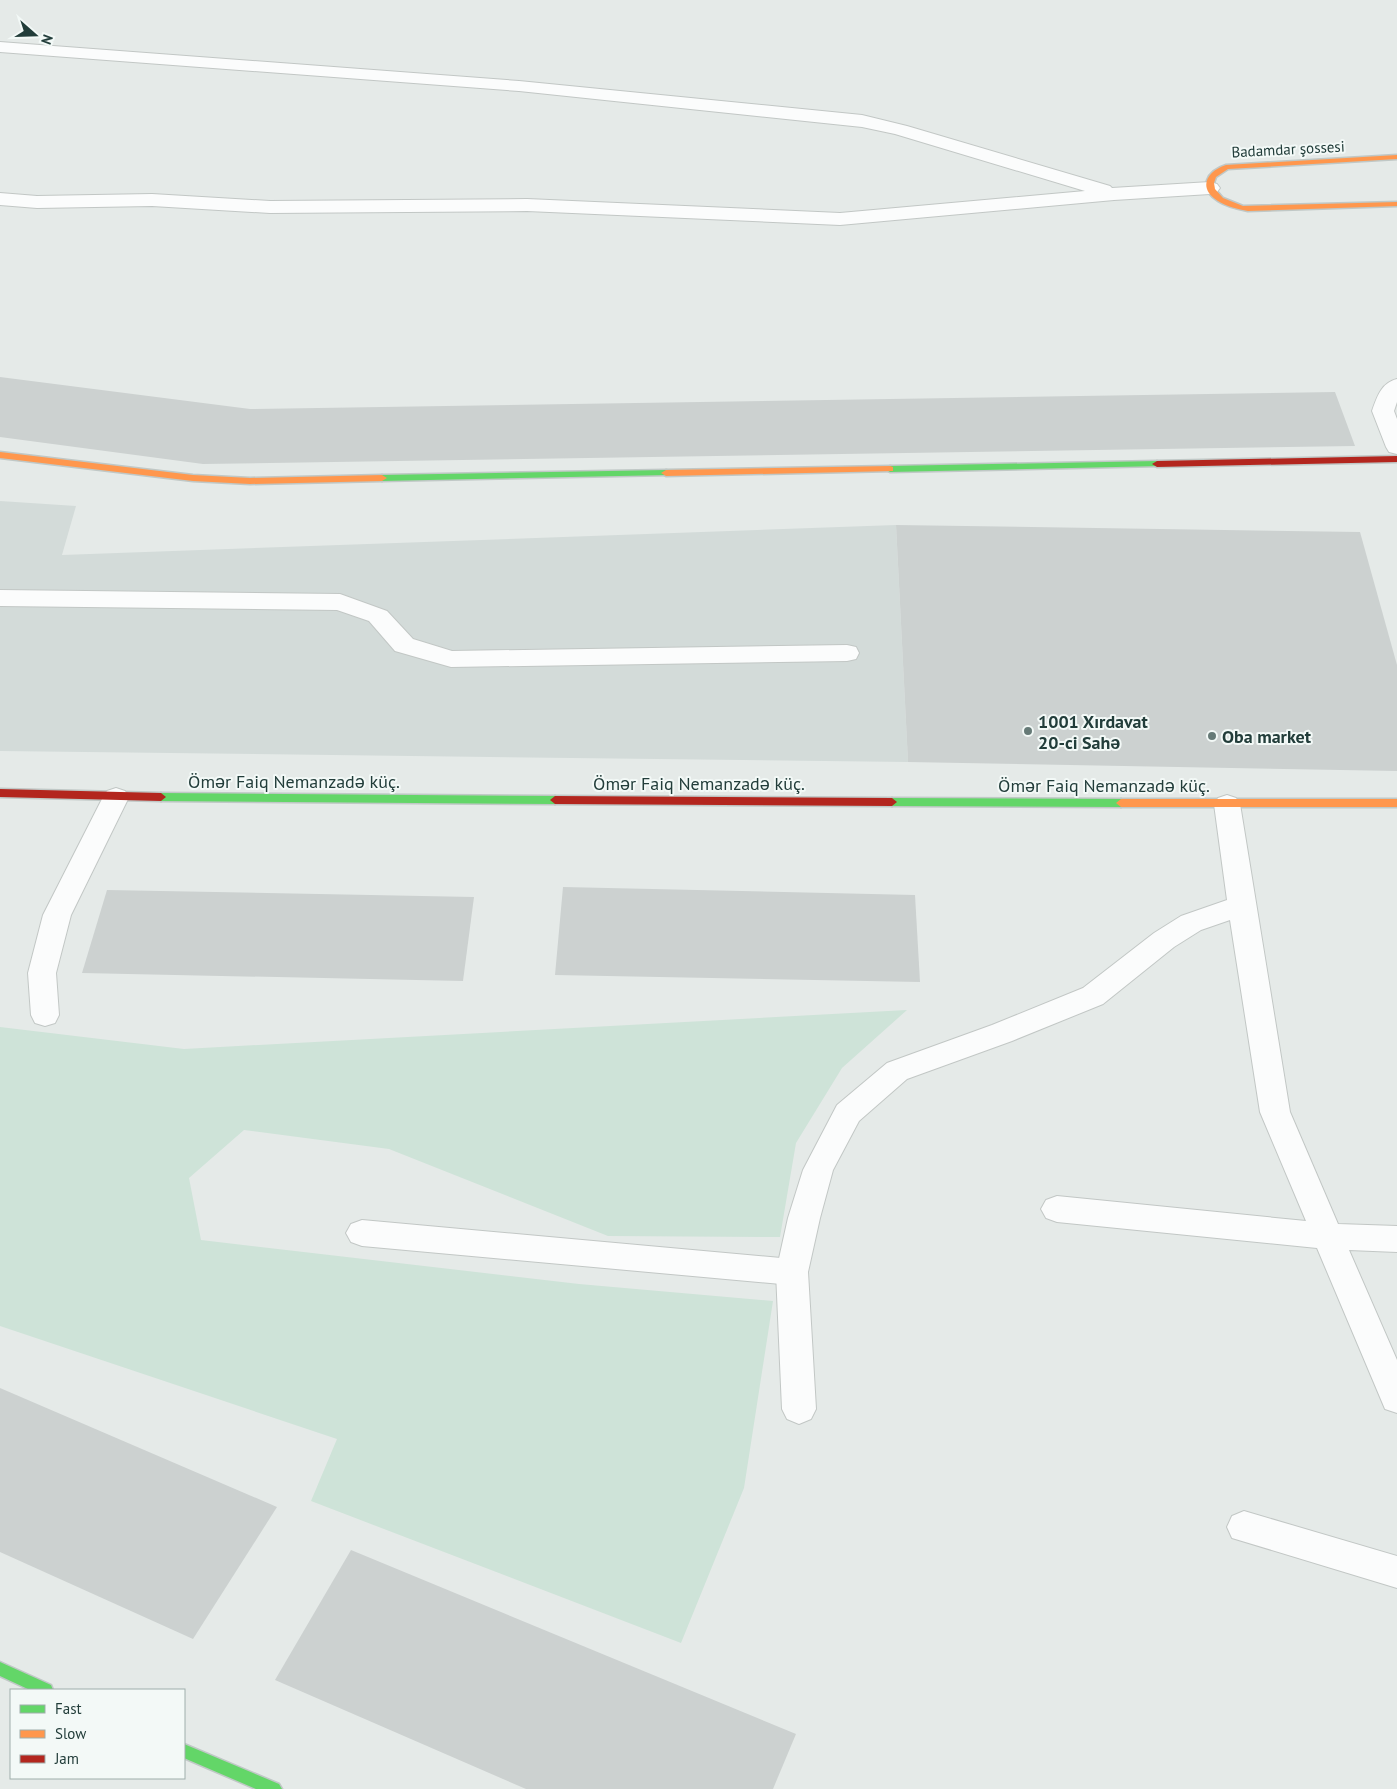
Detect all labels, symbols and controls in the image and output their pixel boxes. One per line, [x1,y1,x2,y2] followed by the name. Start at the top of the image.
[10,10,60,60] north arrow
[37,32,57,47] text: N
[1231,137,1345,161] street label: Badamdar şossesi
[1038,710,1149,754] place label: 1001 Xırdavat 20-ci Sahə
[1022,725,1034,737] marker: 1001 Xırdavat 20-ci Sahə
[1222,725,1312,748] place label: Oba market
[1206,730,1218,742] marker: Oba market
[188,770,400,793] street label: Ömər Faiq Nemanzadə küç.
[593,772,805,795] street label: Ömər Faiq Nemanzadə küç.
[998,774,1210,797] street label: Ömər Faiq Nemanzadə küç.
[10,1689,185,1779] legend
[55,1699,82,1718] text: Fast
[55,1724,86,1743] text: Slow
[54,1749,79,1768] text: Jam

